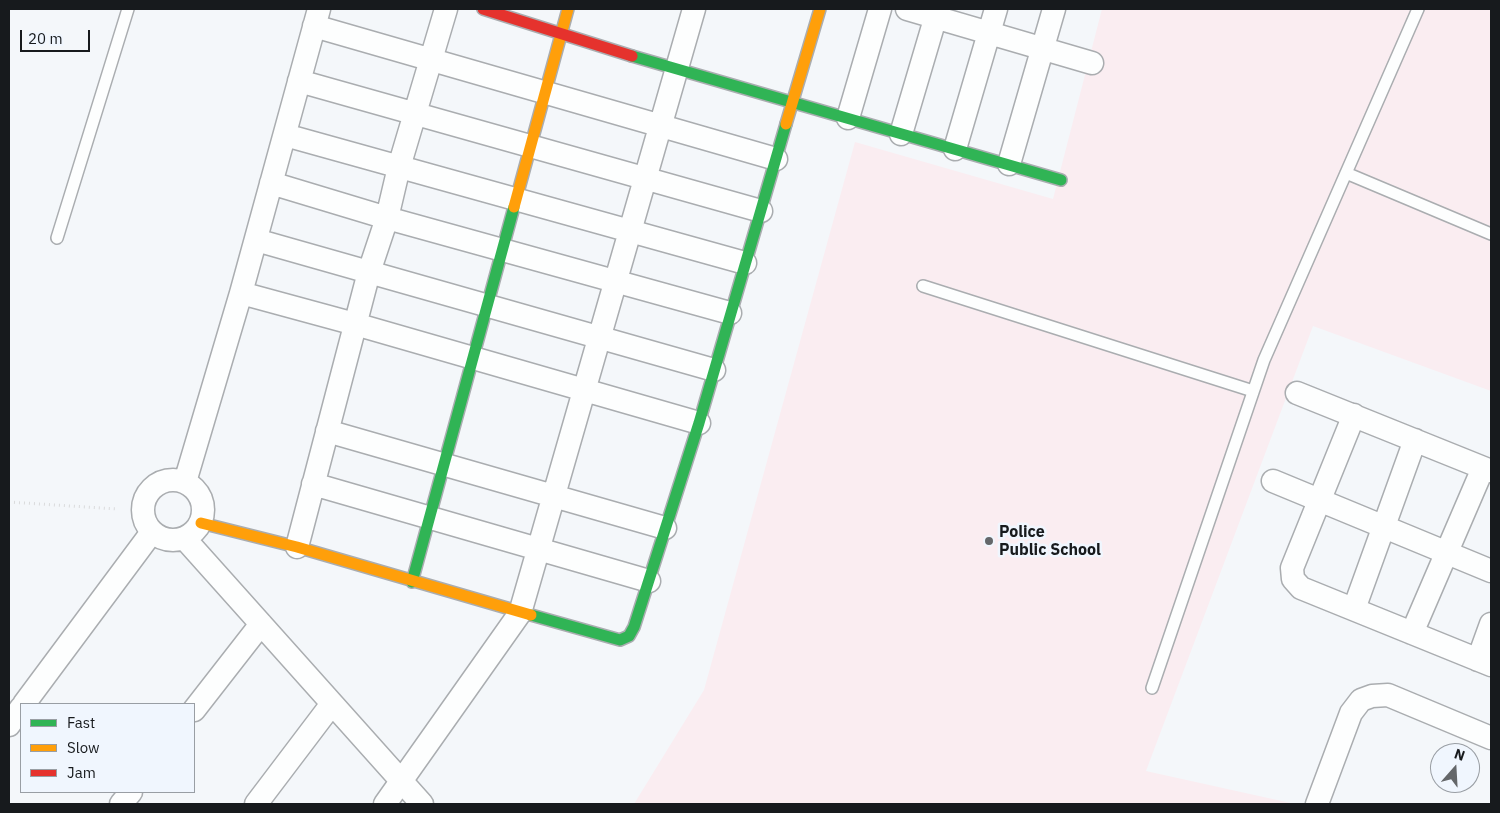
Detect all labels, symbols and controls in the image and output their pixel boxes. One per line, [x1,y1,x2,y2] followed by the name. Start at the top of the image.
[22,20,92,52] scale bar
[28,29,63,48] text: 20 m
[999,522,1101,560] place label: Police Public School
[983,535,995,547] marker: Police Public School
[20,703,195,793] legend
[67,713,95,732] text: Fast
[67,738,100,757] text: Slow
[1430,743,1480,793] north arrow
[1452,745,1467,765] text: N
[67,763,96,782] text: Jam

